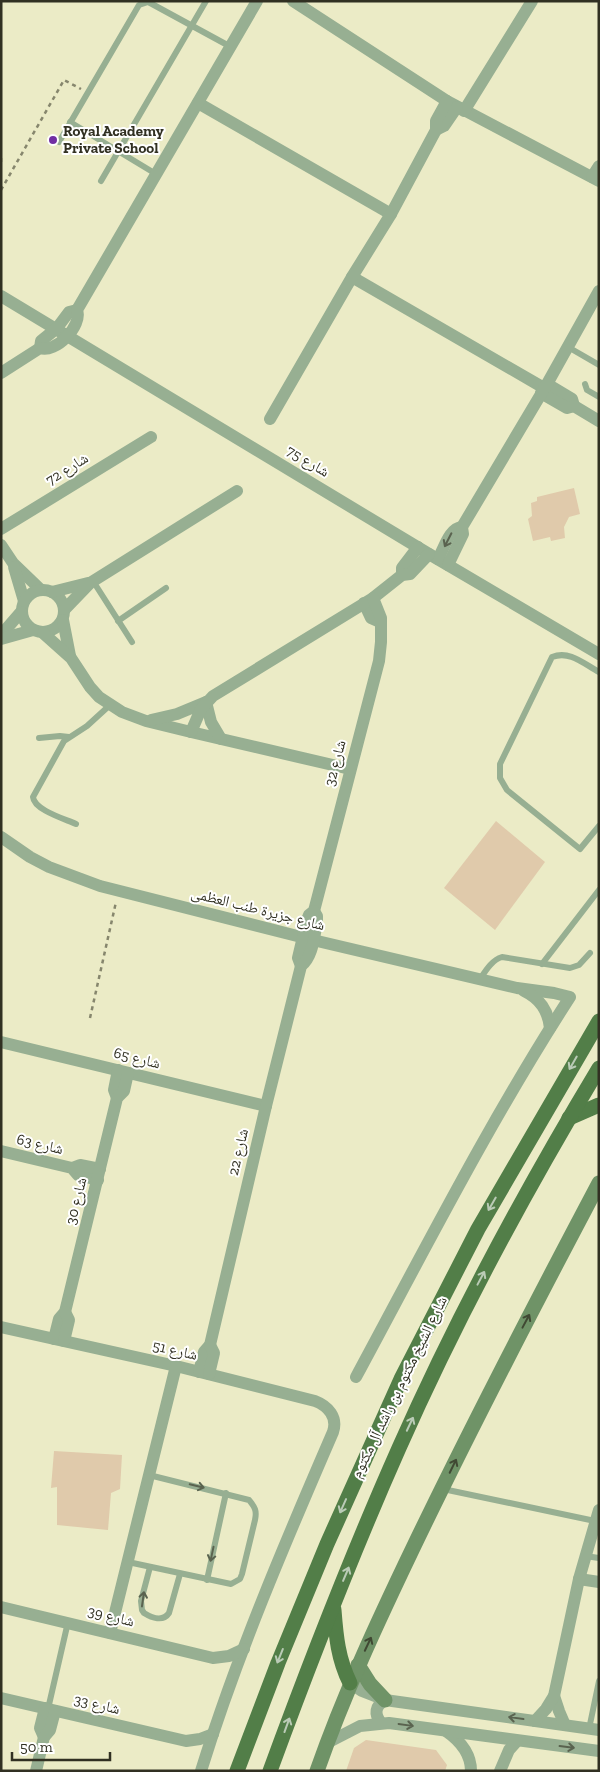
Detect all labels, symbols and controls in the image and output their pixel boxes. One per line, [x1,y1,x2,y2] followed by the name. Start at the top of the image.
[63,122,164,157] place label: Royal Academy Private School
[47,134,59,146] marker: Royal Academy Private School
[283,441,333,482] street label: شارع 75
[42,449,92,490] street label: شارع 72
[443,532,452,547] one-way arrow
[320,738,351,788] street label: شارع 32
[189,884,327,935] street label: شارع جزيرة طنب العظمى
[111,1044,162,1073] street label: شارع 65
[568,1055,578,1069] one-way arrow
[224,1127,253,1177] street label: شارع 22
[15,1130,65,1159] street label: شارع 63
[61,1175,92,1227] street label: شارع 30
[487,1196,497,1210] one-way arrow
[477,1271,486,1286] one-way arrow
[347,1293,452,1481] street label: شارع الشيخ مكتوم بن راشد آل مكتوم
[522,1314,532,1329] one-way arrow
[151,1336,199,1365] street label: شارع 51
[406,1417,415,1432] one-way arrow
[449,1459,458,1474] one-way arrow
[188,1482,204,1491] one-way arrow
[338,1498,348,1513] one-way arrow
[207,1545,217,1561] one-way arrow
[342,1566,351,1581] one-way arrow
[138,1592,148,1608] one-way arrow
[86,1602,136,1631] street label: شارع 39
[363,1637,373,1652] one-way arrow
[275,1648,285,1663] one-way arrow
[72,1690,122,1719] street label: شارع 33
[508,1713,524,1723] one-way arrow
[283,1718,292,1733] one-way arrow
[398,1720,414,1730] one-way arrow
[12,1730,110,1762] scale bar
[20,1738,53,1756] text: 50 m
[559,1742,575,1752] one-way arrow

